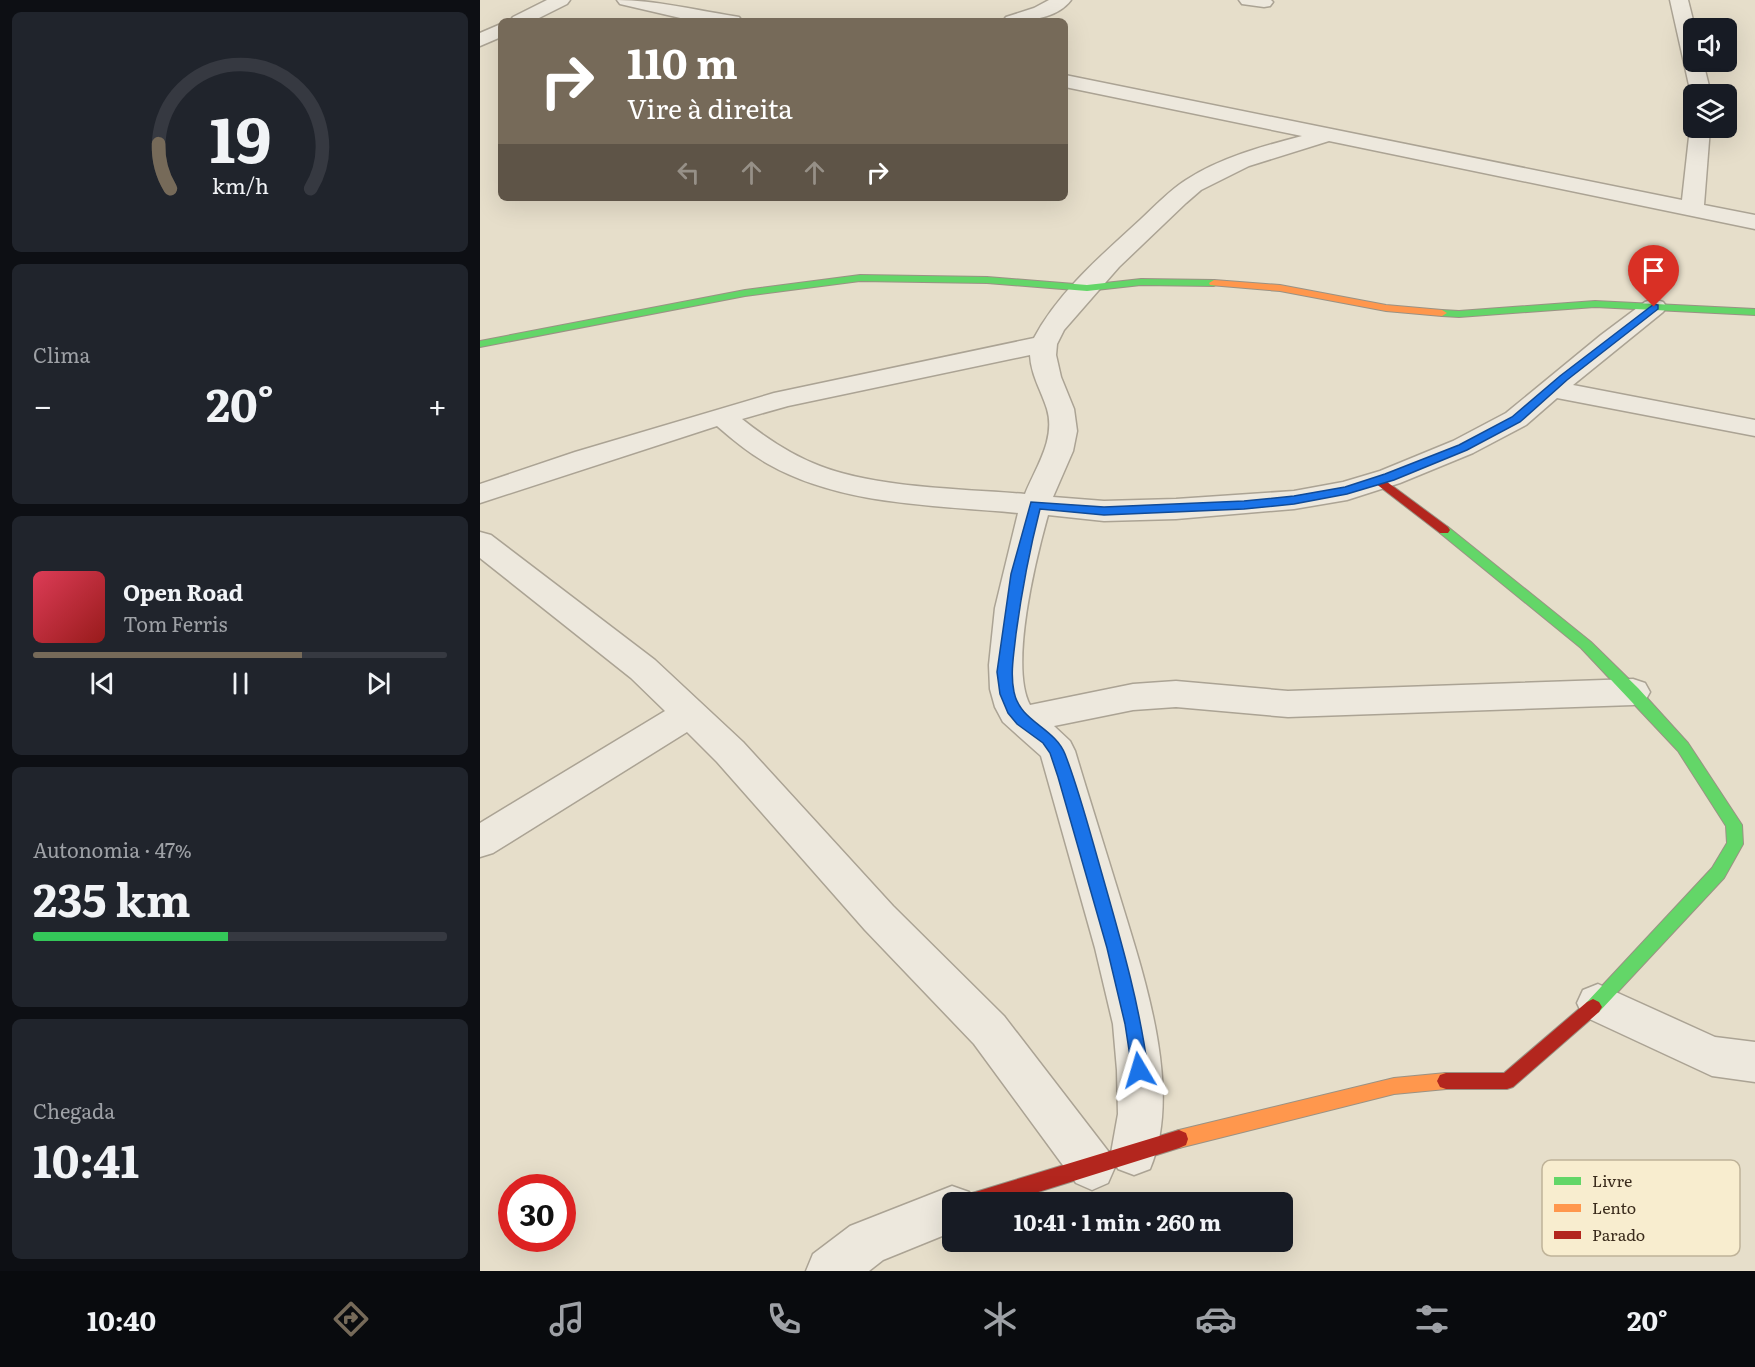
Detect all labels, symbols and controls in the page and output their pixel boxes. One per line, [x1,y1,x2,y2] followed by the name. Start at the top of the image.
[1683,18,1737,138] map controls
[1683,18,1737,72] button: sound
[627,30,738,92] text: 110 m
[528,42,606,120] icon: right
[1683,84,1737,138] button: layers
[627,87,793,127] text: Vire à direita
[209,90,271,182] text: 19
[672,156,705,189] icon: left
[735,156,768,189] icon: ahead
[798,156,831,189] icon: ahead
[861,156,894,189] icon: right
[211,169,269,201] text: km/h
[1628,245,1679,307] pin
[1637,254,1670,287] icon: arrive
[33,339,90,369] text: Clima
[206,369,274,436] text: 20°
[33,379,52,428] text: −
[428,379,447,428] text: +
[123,575,243,608] text: Open Road
[123,608,228,638] text: Tom Ferris
[86,667,119,700] icon: previous
[224,667,257,700] icon: pause
[362,667,395,700] icon: next
[33,834,192,864] text: Autonomia · 47%
[33,864,191,931] text: 235 km
[1107,1038,1171,1102] position arrow
[33,1095,115,1125] text: Chegada
[33,1125,139,1192] text: 10:41
[1542,1160,1740,1256] legend
[1592,1168,1632,1192] text: Livre
[498,1174,576,1252] speed limit sign: 30
[1592,1195,1636,1219] text: Lento
[1014,1205,1221,1238] text: 10:41 · 1 min · 260 m
[1592,1222,1645,1246] text: Parado
[330,1298,372,1340] icon: directions
[546,1298,588,1340] icon: music
[763,1298,805,1340] icon: phone
[979,1298,1021,1340] icon: climate
[1195,1298,1237,1340] icon: car
[1411,1298,1453,1340] icon: filters
[87,1299,156,1339] text: 10:40
[1627,1299,1668,1339] text: 20°

